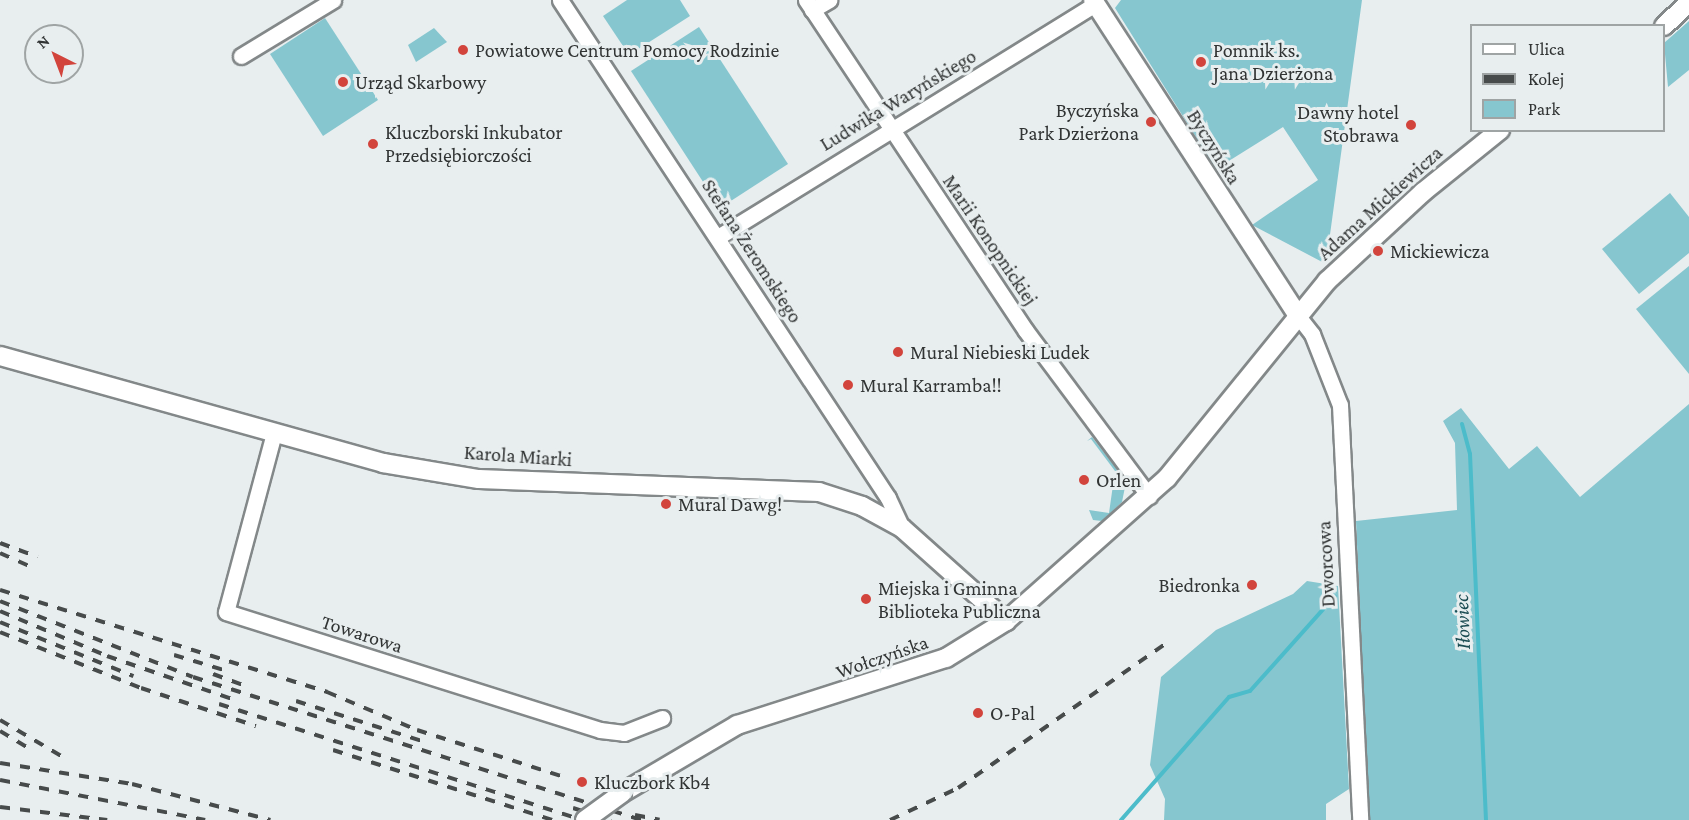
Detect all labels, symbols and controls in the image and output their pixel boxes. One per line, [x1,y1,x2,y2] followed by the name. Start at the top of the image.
[24,24,84,84] north arrow
[1470,24,1665,132] legend
[33,32,53,52] text: N
[475,38,779,62] place label: Powiatowe Centrum Pomocy Rodzinie
[1213,39,1333,86] place label: Pomnik ks. Jana Dzierżona
[1528,39,1565,59] text: Ulica
[456,43,470,57] marker: Powiatowe Centrum Pomocy Rodzinie
[815,44,981,156] street label: Ludwika Waryńskiego
[1194,55,1208,69] marker: Pomnik ks. Jana Dzierżona
[1528,69,1564,89] text: Kolej
[355,70,486,94] place label: Urząd Skarbowy
[336,75,350,89] marker: Urząd Skarbowy
[1018,98,1139,145] place label: Byczyńska Park Dzierżona
[1528,99,1560,119] text: Park
[1297,101,1399,148] place label: Dawny hotel Stobrawa
[1182,105,1246,189] street label: Byczyńska
[1144,115,1158,129] marker: Byczyńska Park Dzierżona
[1404,118,1418,132] marker: Dawny hotel Stobrawa
[385,120,563,167] place label: Kluczborski Inkubator Przedsiębiorczości
[366,137,380,151] marker: Kluczborski Inkubator Przedsiębiorczości
[1313,141,1447,265] street label: Adama Mickiewicza
[937,170,1043,310] street label: Marii Konopnickiej
[697,175,807,327] street label: Stefana Żeromskiego
[1390,239,1490,263] place label: Mickiewicza
[1371,244,1385,258] marker: Mickiewicza
[910,340,1089,364] place label: Mural Niebieski Ludek
[891,345,905,359] marker: Mural Niebieski Ludek
[860,373,1002,397] place label: Mural Karramba!!
[841,378,855,392] marker: Mural Karramba!!
[463,440,573,472] street label: Karola Miarki
[1096,468,1141,492] place label: Orlen
[1077,473,1091,487] marker: Orlen
[678,492,782,516] place label: Mural Dawg!
[659,497,673,511] marker: Mural Dawg!
[1312,520,1340,608] street label: Dworcowa
[1158,573,1240,597] place label: Biedronka
[878,576,1041,623] place label: Miejska i Gminna Biblioteka Publiczna
[1245,578,1259,592] marker: Biedronka
[859,592,873,606] marker: Miejska i Gminna Biblioteka Publiczna
[1448,594,1476,650] water label: Iłowiec
[318,610,406,658] street label: Towarowa
[833,630,931,684] street label: Wołczyńska
[990,701,1035,725] place label: O-Pal
[971,706,985,720] marker: O-Pal
[594,770,711,794] place label: Kluczbork Kb4
[575,775,589,789] marker: Kluczbork Kb4

